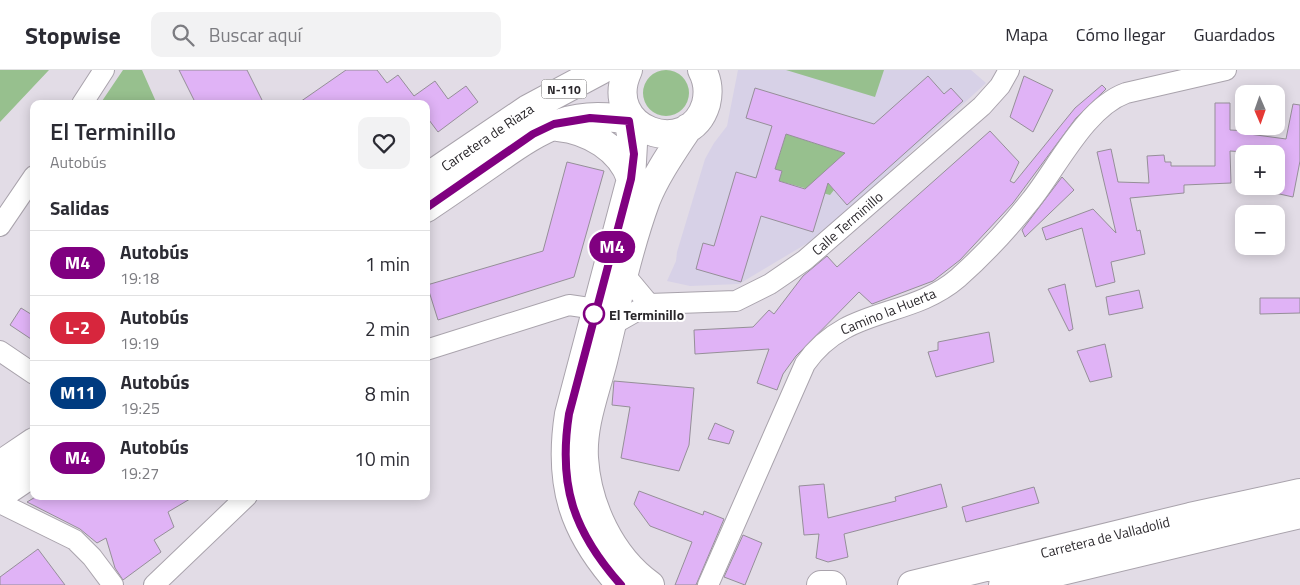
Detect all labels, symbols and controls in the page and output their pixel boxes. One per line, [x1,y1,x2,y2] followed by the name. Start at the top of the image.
[151,12,501,57] search box
[25,17,121,53] text: Stopwise
[209,20,302,49] text: Buscar aquí
[169,21,197,49] icon: search
[1005,21,1048,48] text: Mapa
[1076,21,1165,48] text: Cómo llegar
[1193,21,1275,48] text: Guardados
[542,80,586,98] road number: N-110
[1235,85,1285,135] north arrow
[1235,85,1285,255] map controls
[436,98,538,176] street label: Carretera de Riaza
[50,113,176,149] text: El Terminillo
[358,117,410,169] button: heart
[1235,145,1285,195] button: +
[50,150,106,174] text: Autobús
[807,186,887,260] street label: Calle Terminillo
[50,193,109,222] text: Salidas
[1235,205,1285,255] button: −
[590,231,634,263] line badge: M4
[599,233,625,260] text: M4
[120,237,189,266] text: Autobús
[65,249,90,276] text: M4
[365,249,410,278] text: 1 min
[120,266,159,290] text: 19:18
[837,282,939,340] street label: Camino la Huerta
[120,302,189,331] text: Autobús
[583,303,605,325] marker: El Terminillo
[609,304,684,325] place label: El Terminillo
[65,314,90,341] text: L-2
[365,314,410,343] text: 2 min
[120,331,159,355] text: 19:19
[121,367,189,396] text: Autobús
[60,379,96,406] text: M11
[365,379,410,408] text: 8 min
[121,396,160,420] text: 19:25
[120,432,189,461] text: Autobús
[65,444,90,471] text: M4
[354,444,410,473] text: 10 min
[120,461,159,485] text: 19:27
[1038,511,1172,563] street label: Carretera de Valladolid

